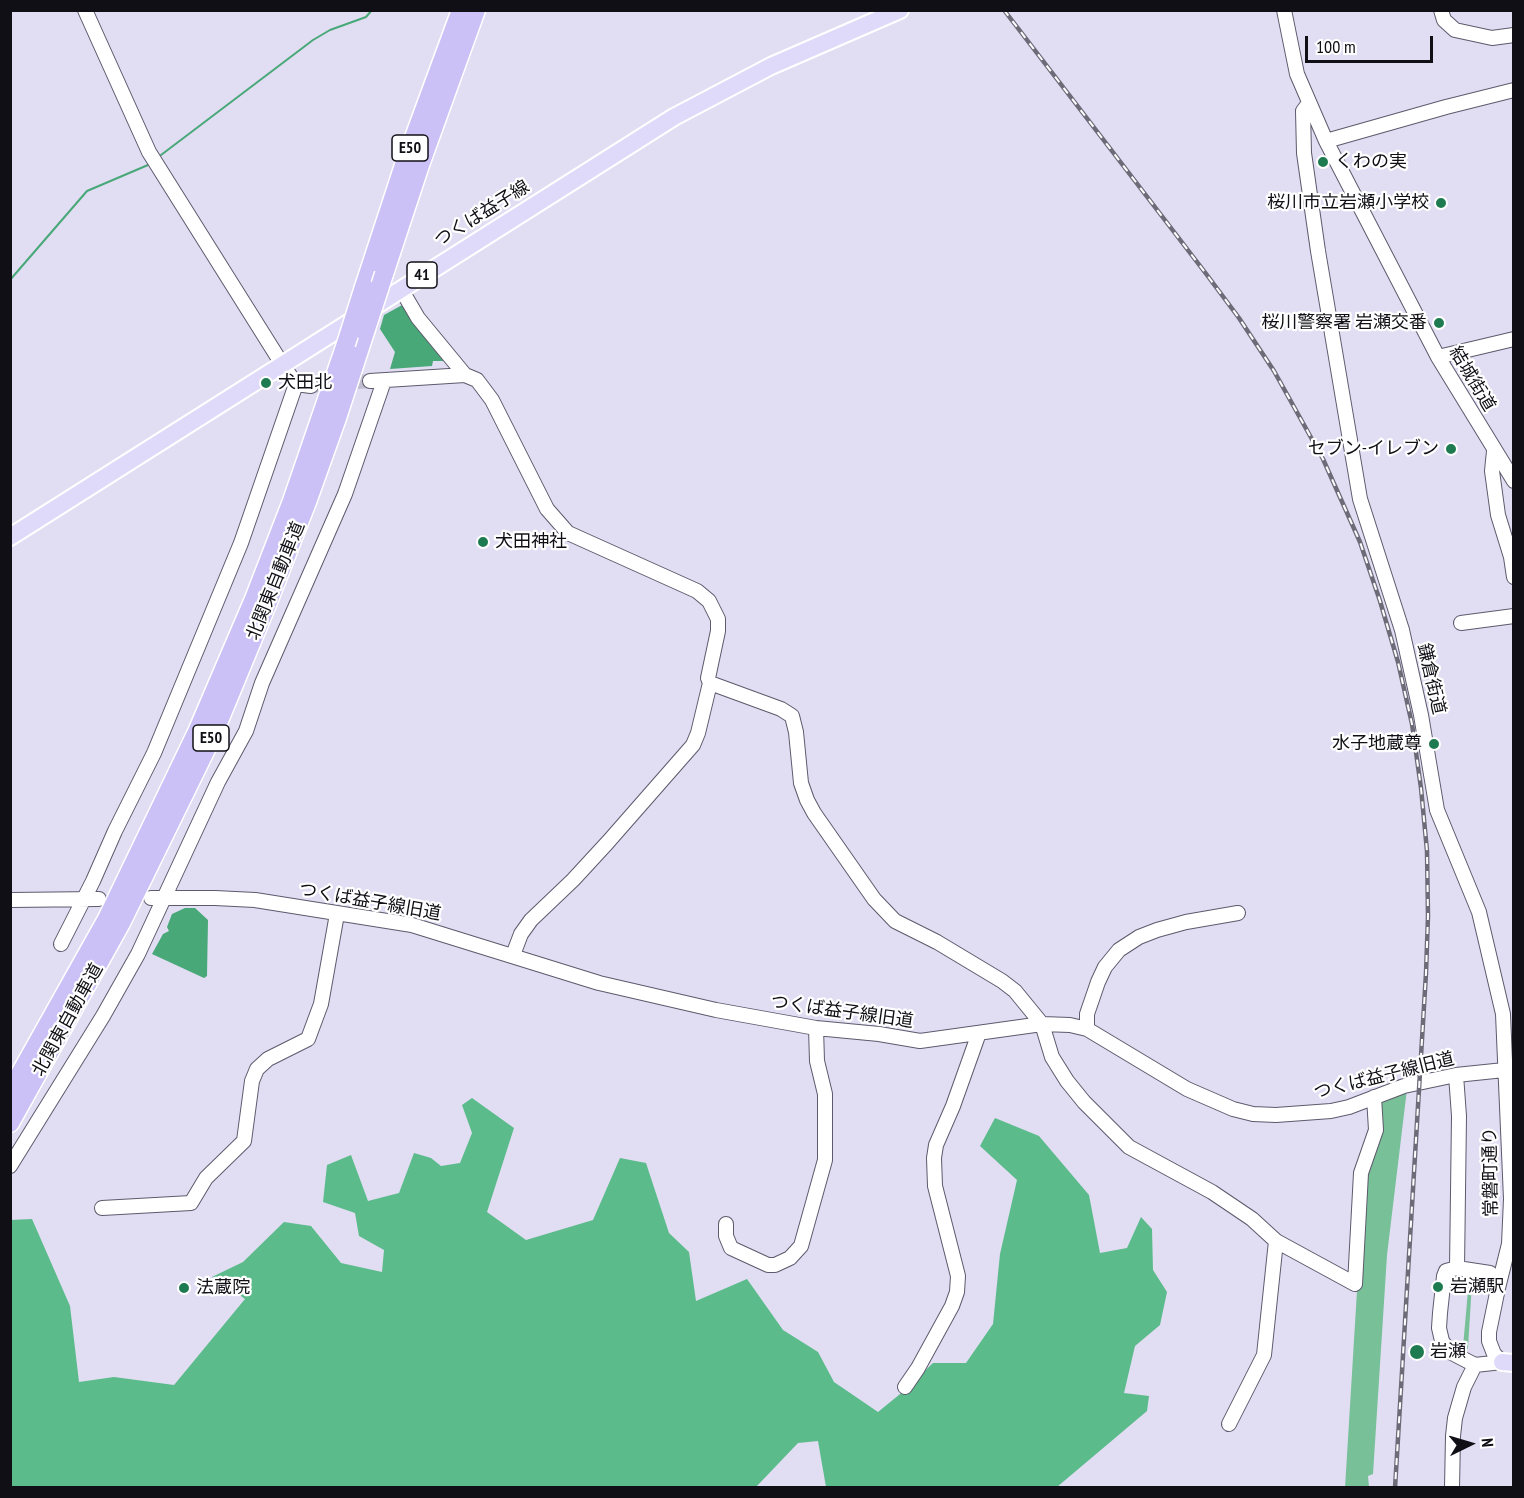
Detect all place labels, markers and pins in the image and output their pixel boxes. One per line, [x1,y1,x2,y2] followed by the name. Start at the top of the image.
[1335,151,1407,173] place label: くわの実
[1316,155,1330,169] marker: くわの実
[1267,192,1429,214] place label: 桜川市立岩瀬小学校
[1434,196,1448,210] marker: 桜川市立岩瀬小学校
[1261,312,1427,334] place label: 桜川警察署 岩瀬交番
[1432,316,1446,330] marker: 桜川警察署 岩瀬交番
[278,372,332,394] place label: 犬田北
[259,376,273,390] marker: 犬田北
[1308,438,1439,460] place label: セブン-イレブン
[1444,442,1458,456] marker: セブン-イレブン
[495,531,567,553] place label: 犬田神社
[476,535,490,549] marker: 犬田神社
[1332,733,1422,755] place label: 水子地蔵尊
[1427,737,1441,751] marker: 水子地蔵尊
[1450,1276,1504,1298] place label: 岩瀬駅
[196,1277,250,1299] place label: 法蔵院
[1431,1280,1445,1294] marker: 岩瀬駅
[177,1281,191,1295] marker: 法蔵院
[1430,1341,1466,1363] place label: 岩瀬
[1408,1343,1426,1361] marker: 岩瀬

